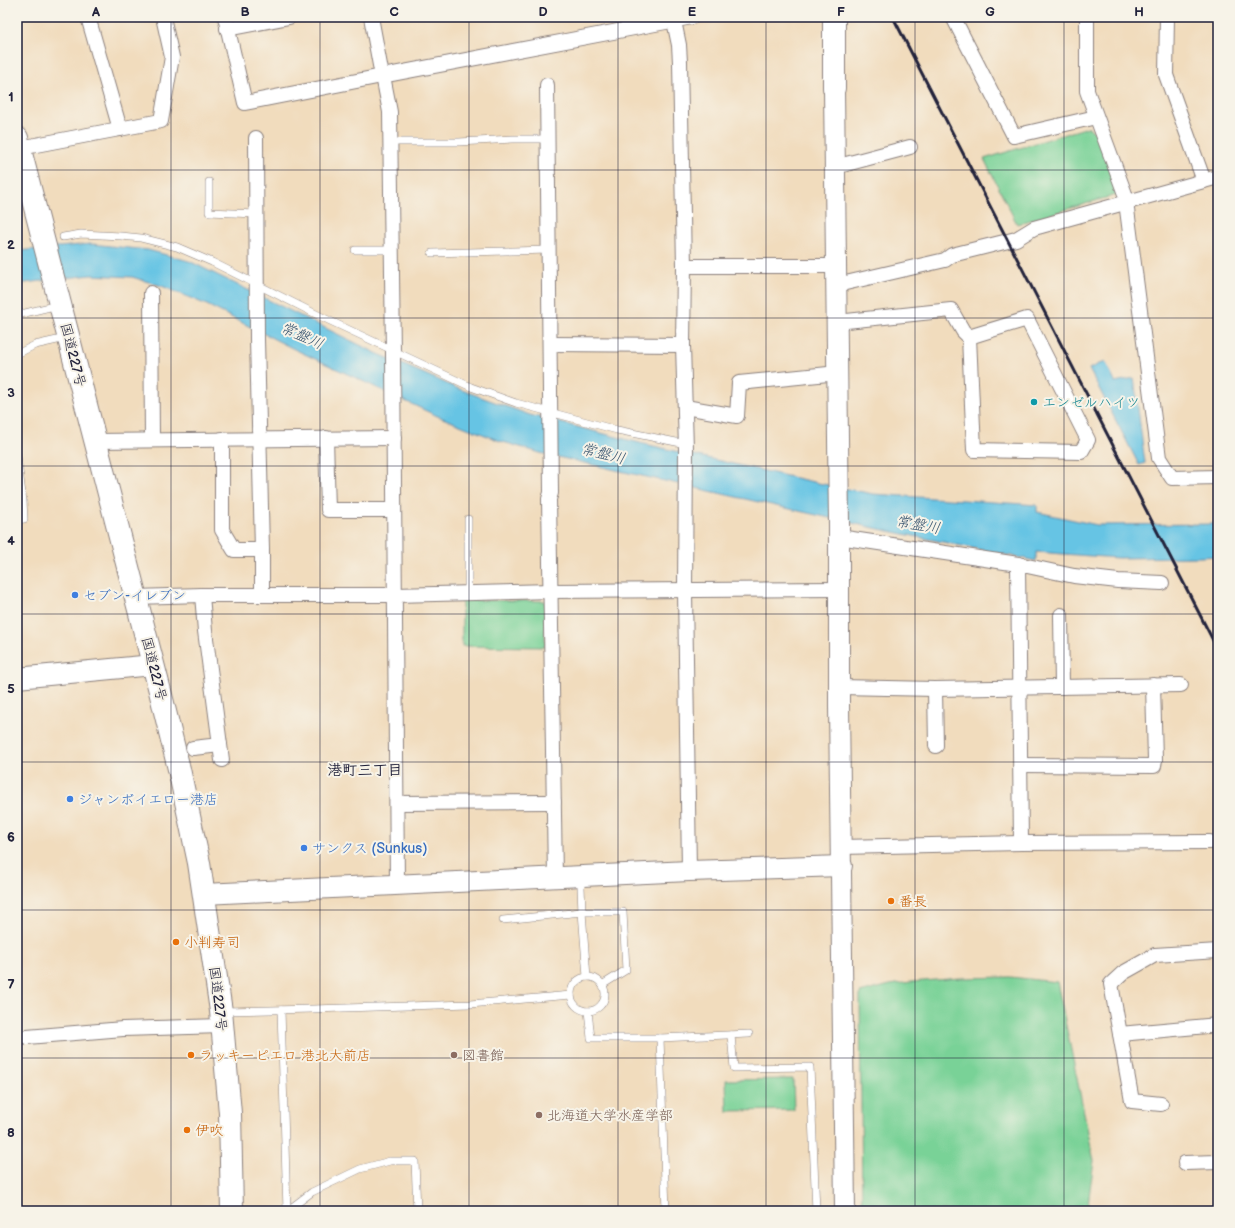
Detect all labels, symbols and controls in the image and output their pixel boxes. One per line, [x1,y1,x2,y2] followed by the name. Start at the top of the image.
[91,4,100,20] text: A
[240,4,250,20] text: B
[389,4,399,20] text: C
[538,4,548,20] text: D
[688,4,697,20] text: E
[837,4,845,20] text: F
[985,4,995,20] text: G
[1134,4,1144,20] text: H
[8,89,14,105] text: 1
[7,237,15,253] text: 2
[278,318,326,354] water label: 常盤川
[57,321,89,389] street label: 国道227号
[7,385,15,401] text: 3
[1042,394,1140,411] place label: エンゼルハイツ
[1029,397,1039,407] marker: エンゼルハイツ
[579,439,627,469] water label: 常盤川
[894,512,942,538] water label: 常盤川
[7,533,15,549] text: 4
[83,587,186,604] place label: セブン-イレブン
[70,590,80,600] marker: セブン-イレブン
[138,635,170,703] street label: 国道227号
[7,681,15,697] text: 5
[327,761,403,780] district label: 港町三丁目
[78,791,218,808] place label: ジャンボイエロー港店
[65,794,75,804] marker: ジャンボイエロー港店
[7,829,15,845] text: 6
[312,840,427,857] place label: サンクス (Sunkus)
[299,843,309,853] marker: サンクス (Sunkus)
[899,893,927,910] place label: 番長
[886,896,896,906] marker: 番長
[184,934,240,951] place label: 小判寿司
[171,937,181,947] marker: 小判寿司
[206,966,230,1032] street label: 国道227号
[7,977,15,993] text: 7
[199,1047,371,1064] place label: ラッキーピエロ 港北大前店
[462,1047,504,1064] place label: 図書館
[186,1050,196,1060] marker: ラッキーピエロ 港北大前店
[449,1050,459,1060] marker: 図書館
[547,1107,673,1124] place label: 北海道大学水産学部
[534,1110,544,1120] marker: 北海道大学水産学部
[195,1122,223,1139] place label: 伊吹
[7,1125,15,1141] text: 8
[182,1125,192,1135] marker: 伊吹

